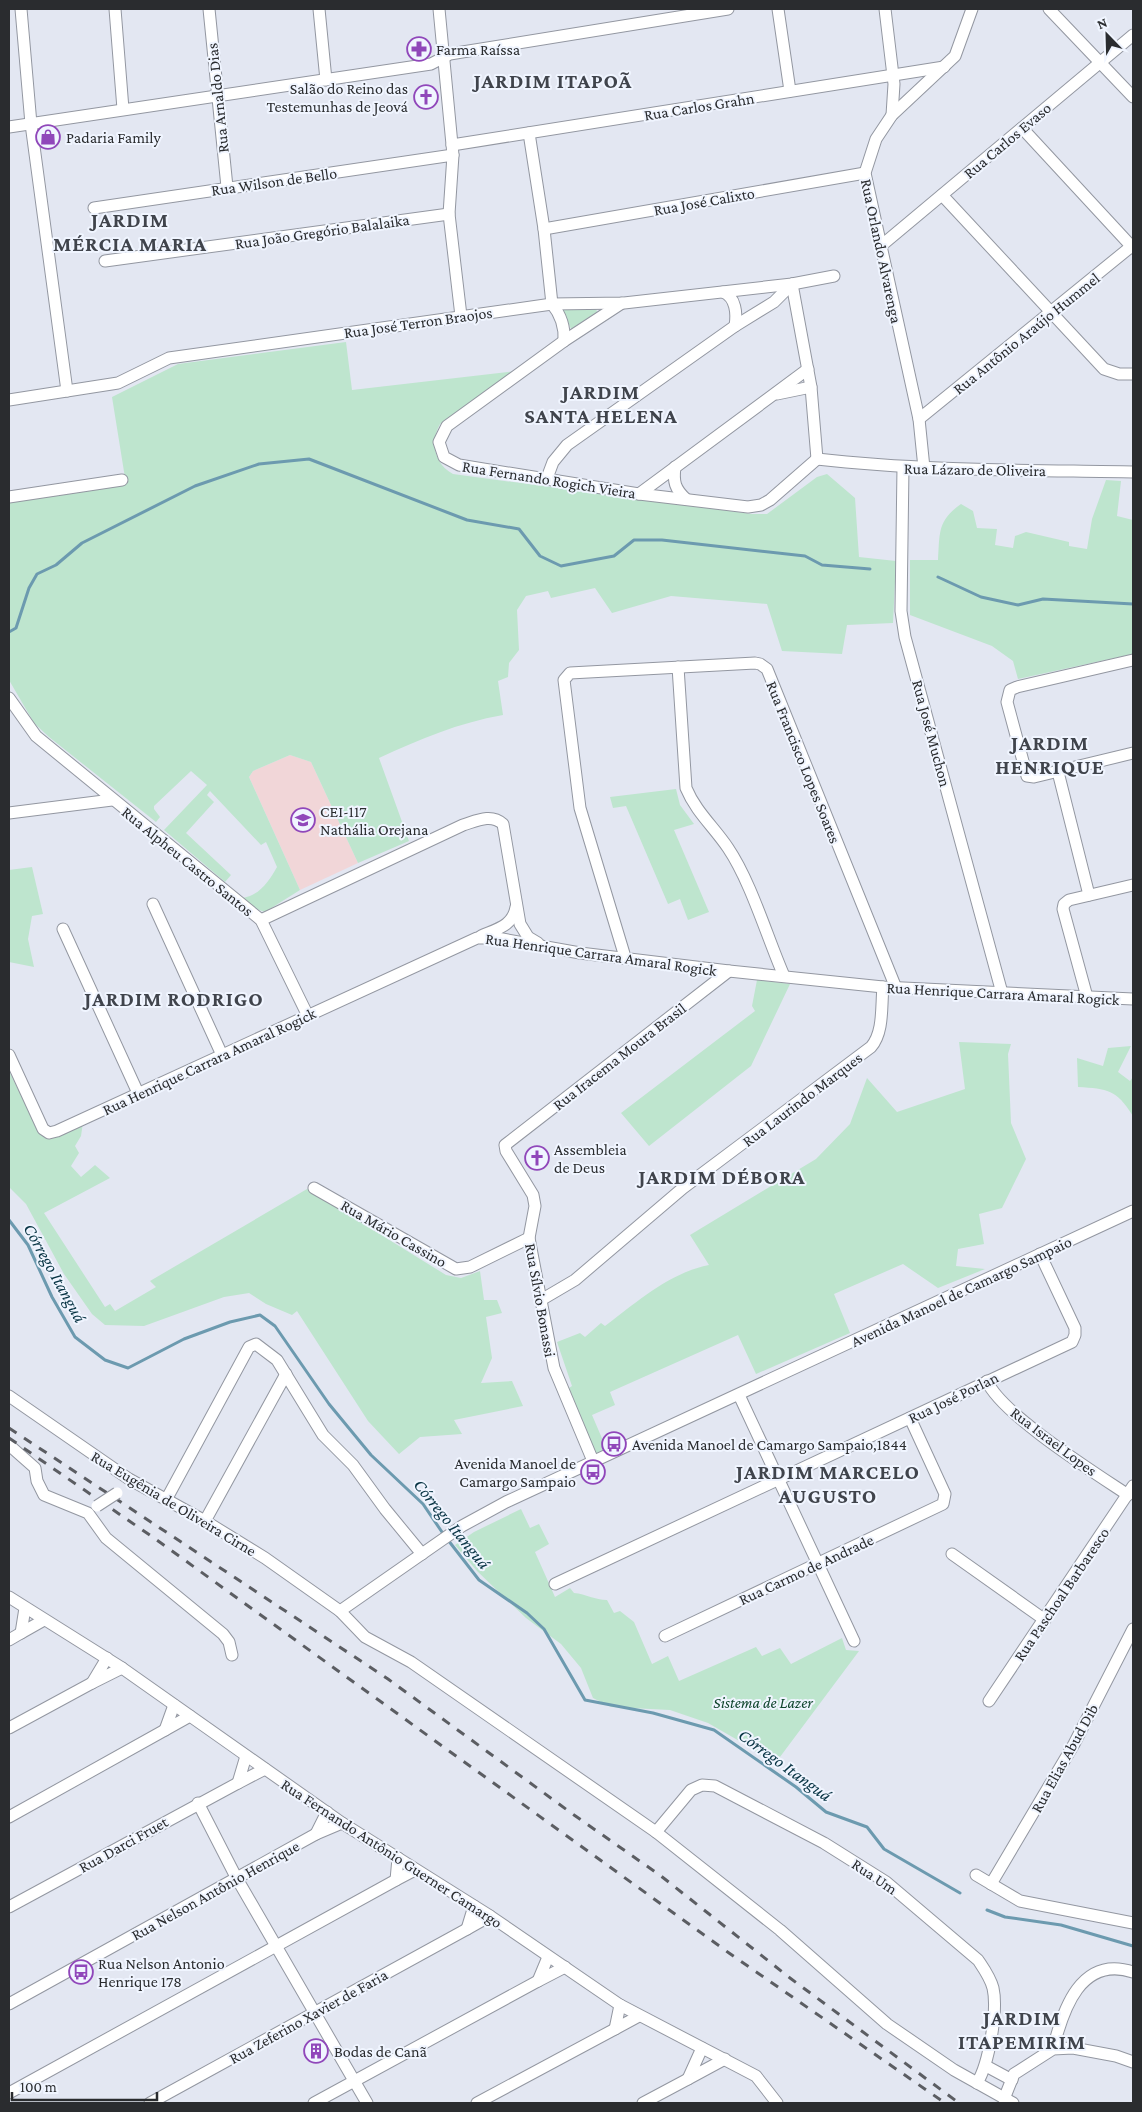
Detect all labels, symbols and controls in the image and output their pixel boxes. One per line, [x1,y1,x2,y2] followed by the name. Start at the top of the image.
[1082,10,1132,60] north arrow
[1094,14,1110,32] text: N
[406,36,432,62] pharmacy icon: Farma Raíssa
[436,41,521,58] place label: Farma Raíssa
[203,42,232,154] street label: Rua Arnaldo Dias
[472,69,632,93] district label: JARDIM ITAPOÃ
[266,80,409,116] place label: Salão do Reino das Testemunhas de Jeová
[413,84,439,110] church icon: Salão do Reino das Testemunhas de Jeová
[643,89,756,124] street label: Rua Carlos Grahn
[960,99,1054,182] street label: Rua Carlos Evaso
[35,124,61,150] shop icon: Padaria Family
[66,129,162,147] place label: Padaria Family
[210,164,338,199] street label: Rua Wilson de Bello
[857,177,905,326] street label: Rua Orlando Alvarenga
[652,184,756,220] street label: Rua José Calixto
[53,208,207,256] district label: JARDIM MÉRCIA MARIA
[234,211,411,253] street label: Rua João Gregório Balalaika
[950,269,1104,398] street label: Rua Antônio Araújo Hummel
[343,304,494,342] street label: Rua José Terron Braojos
[524,380,678,428] district label: JARDIM SANTA HELENA
[461,457,638,503] street label: Rua Fernando Rogich Vieira
[904,460,1047,479] street label: Rua Lázaro de Oliveira
[908,678,954,789] street label: Rua José Muchon
[762,679,844,846] street label: Rua Francisco Lopes Soares
[995,731,1105,779] district label: JARDIM HENRIQUE
[118,803,257,920] street label: Rua Alpheu Castro Santos
[320,803,429,839] place label: CEI-117 Nathália Orejana
[290,807,316,833] school or university icon: CEI-117 Nathália Orejana
[484,930,718,980] street label: Rua Henrique Carrara Amaral Rogick
[886,979,1120,1009] street label: Rua Henrique Carrara Amaral Rogick
[82,987,264,1011] district label: JARDIM RODRIGO
[550,999,689,1113] street label: Rua Iracema Moura Brasil
[100,1004,319,1119] street label: Rua Henrique Carrara Amaral Rogick
[739,1049,866,1151] street label: Rua Laurindo Marques
[554,1141,627,1176] place label: Assembleia de Deus
[524,1145,550,1171] church icon: Assembleia de Deus
[637,1165,805,1189] district label: JARDIM DÉBORA
[338,1196,450,1271] street label: Rua Mário Cassino
[20,1220,91,1326] water label: Córrego Itanguá
[848,1233,1075,1351] street label: Avenida Manoel de Camargo Sampaio
[522,1242,559,1358] street label: Rua Sílvio Bonassi
[905,1368,1002,1427] street label: Rua José Porlan
[1007,1404,1100,1480] street label: Rua Israel Lopes
[601,1431,627,1457] bus stop icon: Avenida Manoel de Camargo Sampaio,1844
[632,1436,907,1454] place label: Avenida Manoel de Camargo Sampaio,1844
[88,1447,259,1560] street label: Rua Eugênia de Oliveira Cirne
[454,1455,576,1491] place label: Avenida Manoel de Camargo Sampaio
[580,1459,606,1485] bus stop icon: Avenida Manoel de Camargo Sampaio
[734,1460,920,1508] district label: JARDIM MARCELO AUGUSTO
[410,1475,495,1573] water label: Córrego Itanguá
[1010,1524,1112,1664] street label: Rua Paschoal Barbaresco
[736,1531,876,1608] street label: Rua Carmo de Andrade
[713,1694,813,1711] park label: Sistema de Lazer
[1028,1701,1101,1816] street label: Rua Elias Abud Dib
[735,1725,836,1806] water label: Córrego Itanguá
[278,1775,505,1932] street label: Rua Fernando Antônio Guerner Camargo
[76,1813,171,1876] street label: Rua Darci Fruet
[128,1837,303,1945] street label: Rua Nelson Antônio Henrique
[849,1855,901,1898] street label: Rua Um
[98,1955,225,1991] place label: Rua Nelson Antonio Henrique 178
[68,1959,94,1985] bus stop icon: Rua Nelson Antonio Henrique 178
[226,1966,391,2067] street label: Rua Zeferino Xavier de Faria
[958,2006,1086,2054] district label: JARDIM ITAPEMIRIM
[303,2038,329,2064] building icon: Bodas de Canã
[334,2043,428,2060] place label: Bodas de Canã
[12,2070,158,2102] scale bar
[20,2079,57,2095] text: 100 m

